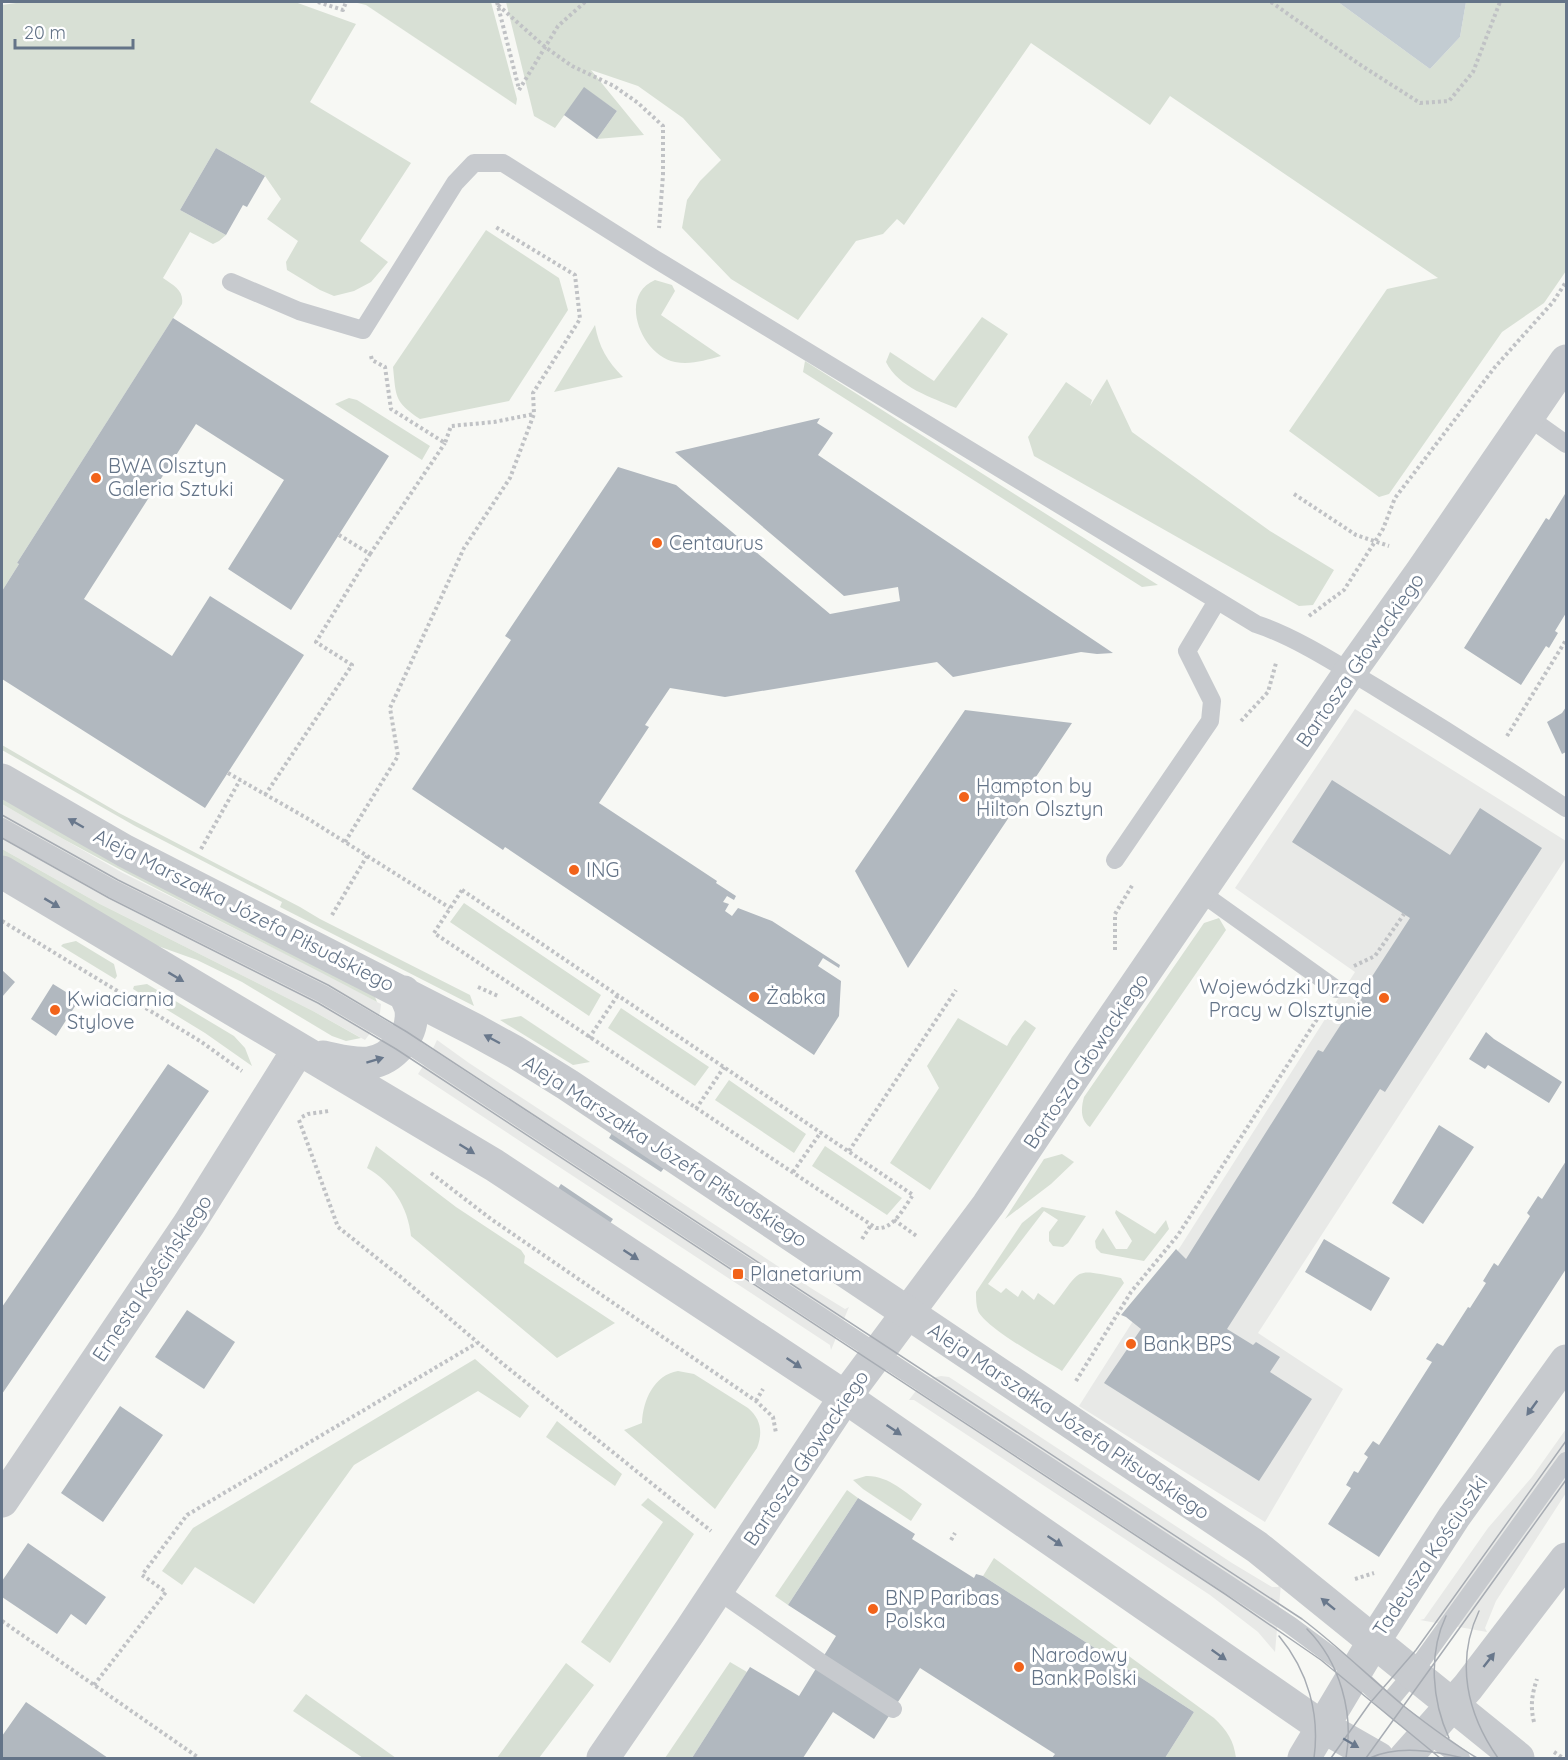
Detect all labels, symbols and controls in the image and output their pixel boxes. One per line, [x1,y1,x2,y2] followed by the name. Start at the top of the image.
[15,12,134,50] scale bar
[24,21,66,44] text: 20 m
[108,453,234,501] place label: BWA Olsztyn Galeria Sztuki
[89,471,103,485] marker: BWA Olsztyn Galeria Sztuki
[669,530,763,555] place label: Centaurus
[650,536,664,550] marker: Centaurus
[1290,568,1429,752] street label: Bartosza Głowackiego
[976,773,1104,821] place label: Hampton by Hilton Olsztyn
[957,790,971,804] marker: Hampton by Hilton Olsztyn
[67,818,84,828] one-way arrow
[90,823,399,997] street label: Aleja Marszałka Józefa Piłsudskiego
[586,857,619,882] place label: ING
[567,863,581,877] marker: ING
[44,897,60,908] one-way arrow
[1017,968,1154,1153] street label: Bartosza Głowackiego
[168,972,184,983] one-way arrow
[1199,974,1372,1022] place label: Wojewódzki Urząd Pracy w Olsztynie
[766,984,826,1009] place label: Żabka
[67,986,174,1034] place label: Kwiaciarnia Stylove
[747,990,761,1004] marker: Żabka
[1377,991,1391,1005] marker: Wojewódzki Urząd Pracy w Olsztynie
[48,1003,62,1017] marker: Kwiaciarnia Stylove
[483,1034,500,1044] one-way arrow
[518,1049,812,1252] street label: Aleja Marszałka Józefa Piłsudskiego
[366,1055,384,1064] one-way arrow
[459,1144,475,1155] one-way arrow
[86,1189,217,1366] street label: Ernesta Kościńskiego
[623,1250,639,1261] one-way arrow
[750,1261,862,1286] place label: Planetarium
[731,1267,745,1281] marker: Planetarium
[924,1317,1215,1524] street label: Aleja Marszałka Józefa Piłsudskiego
[1143,1331,1232,1356] place label: Bank BPS
[1124,1337,1138,1351] marker: Bank BPS
[785,1357,802,1368] one-way arrow
[737,1365,874,1550] street label: Bartosza Głowackiego
[1526,1400,1538,1416] one-way arrow
[885,1425,902,1436] one-way arrow
[1367,1471,1493,1641] street label: Tadeusza Kościuszki
[1046,1535,1063,1546] one-way arrow
[885,1585,1000,1633] place label: BNP Paribas Polska
[1320,1598,1336,1611] one-way arrow
[866,1602,880,1616] marker: BNP Paribas Polska
[1031,1642,1137,1690] place label: Narodowy Bank Polski
[1210,1649,1226,1661] one-way arrow
[1482,1653,1494,1668] one-way arrow
[1012,1660,1026,1674] marker: Narodowy Bank Polski
[1343,1738,1360,1748] one-way arrow

